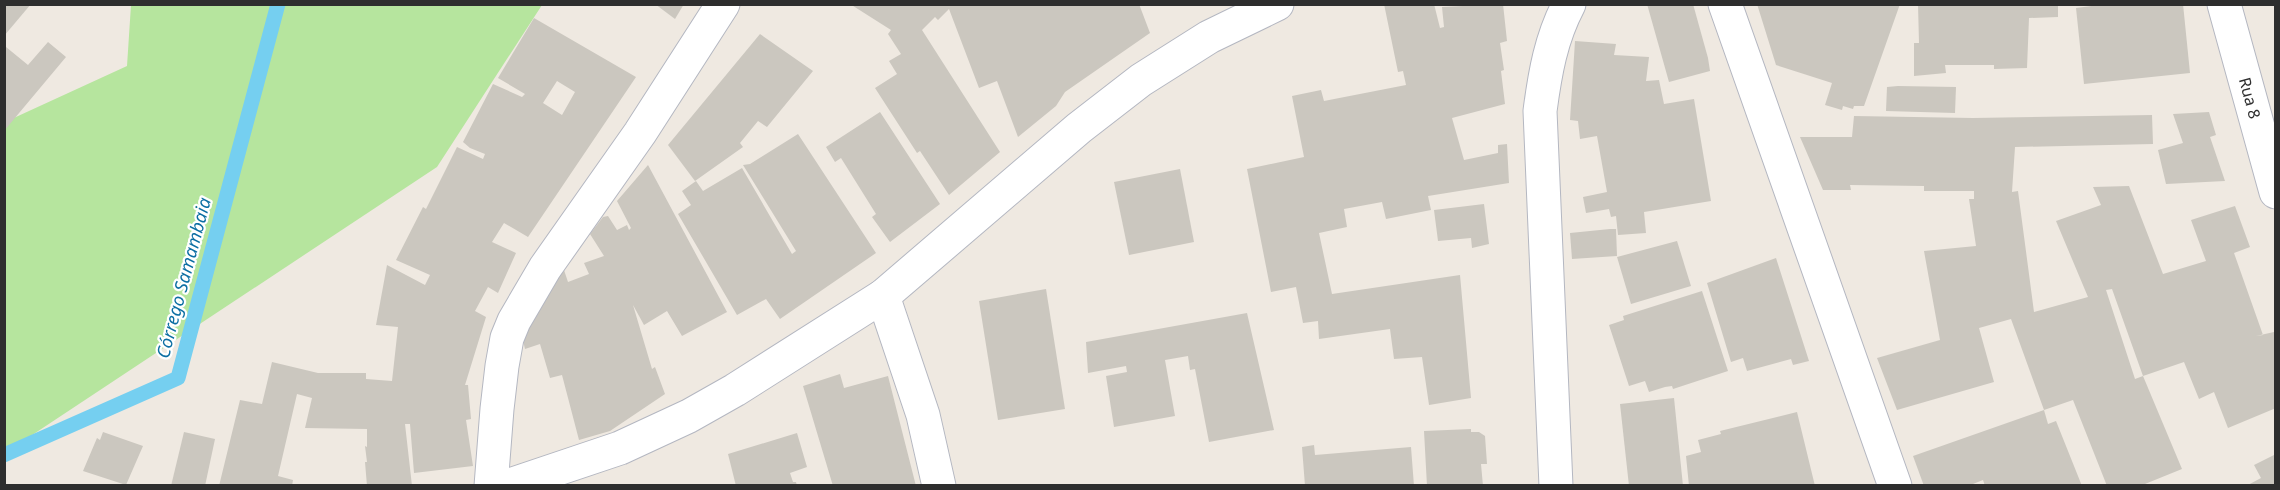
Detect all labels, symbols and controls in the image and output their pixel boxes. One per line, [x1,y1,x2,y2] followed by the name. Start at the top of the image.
[2234,75,2266,121] street label: Rua 8
[150,195,216,361] water label: Córrego Samambaia

